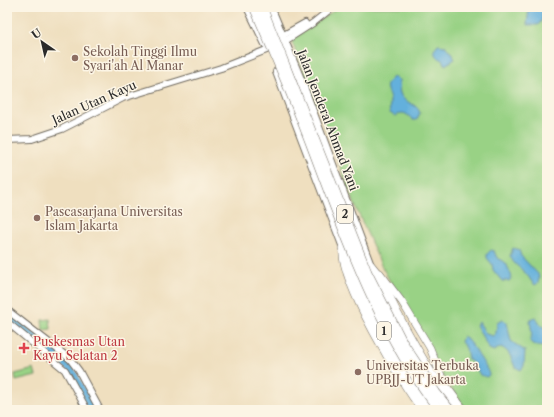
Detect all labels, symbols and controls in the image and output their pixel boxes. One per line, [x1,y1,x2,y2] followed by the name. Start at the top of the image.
[22,22,62,62] north arrow
[29,25,44,42] text: U
[83,44,198,73] place label: Sekolah Tinggi Ilmu Syari'ah Al Manar
[293,46,362,193] street label: Jalan Jenderal Ahmad Yani
[70,53,80,63] marker: Sekolah Tinggi Ilmu Syari'ah Al Manar
[48,76,139,128] street label: Jalan Utan Kayu
[45,204,183,233] place label: Pascasarjana Universitas Islam Jakarta
[337,205,353,223] road number: 2
[32,213,42,223] marker: Pascasarjana Universitas Islam Jakarta
[377,322,391,340] road number: 1
[33,334,125,363] place label: Puskesmas Utan Kayu Selatan 2
[18,342,30,354] marker: Puskesmas Utan Kayu Selatan 2
[366,358,479,387] place label: Universitas Terbuka UPBJJ-UT Jakarta
[353,367,363,377] marker: Universitas Terbuka UPBJJ-UT Jakarta

